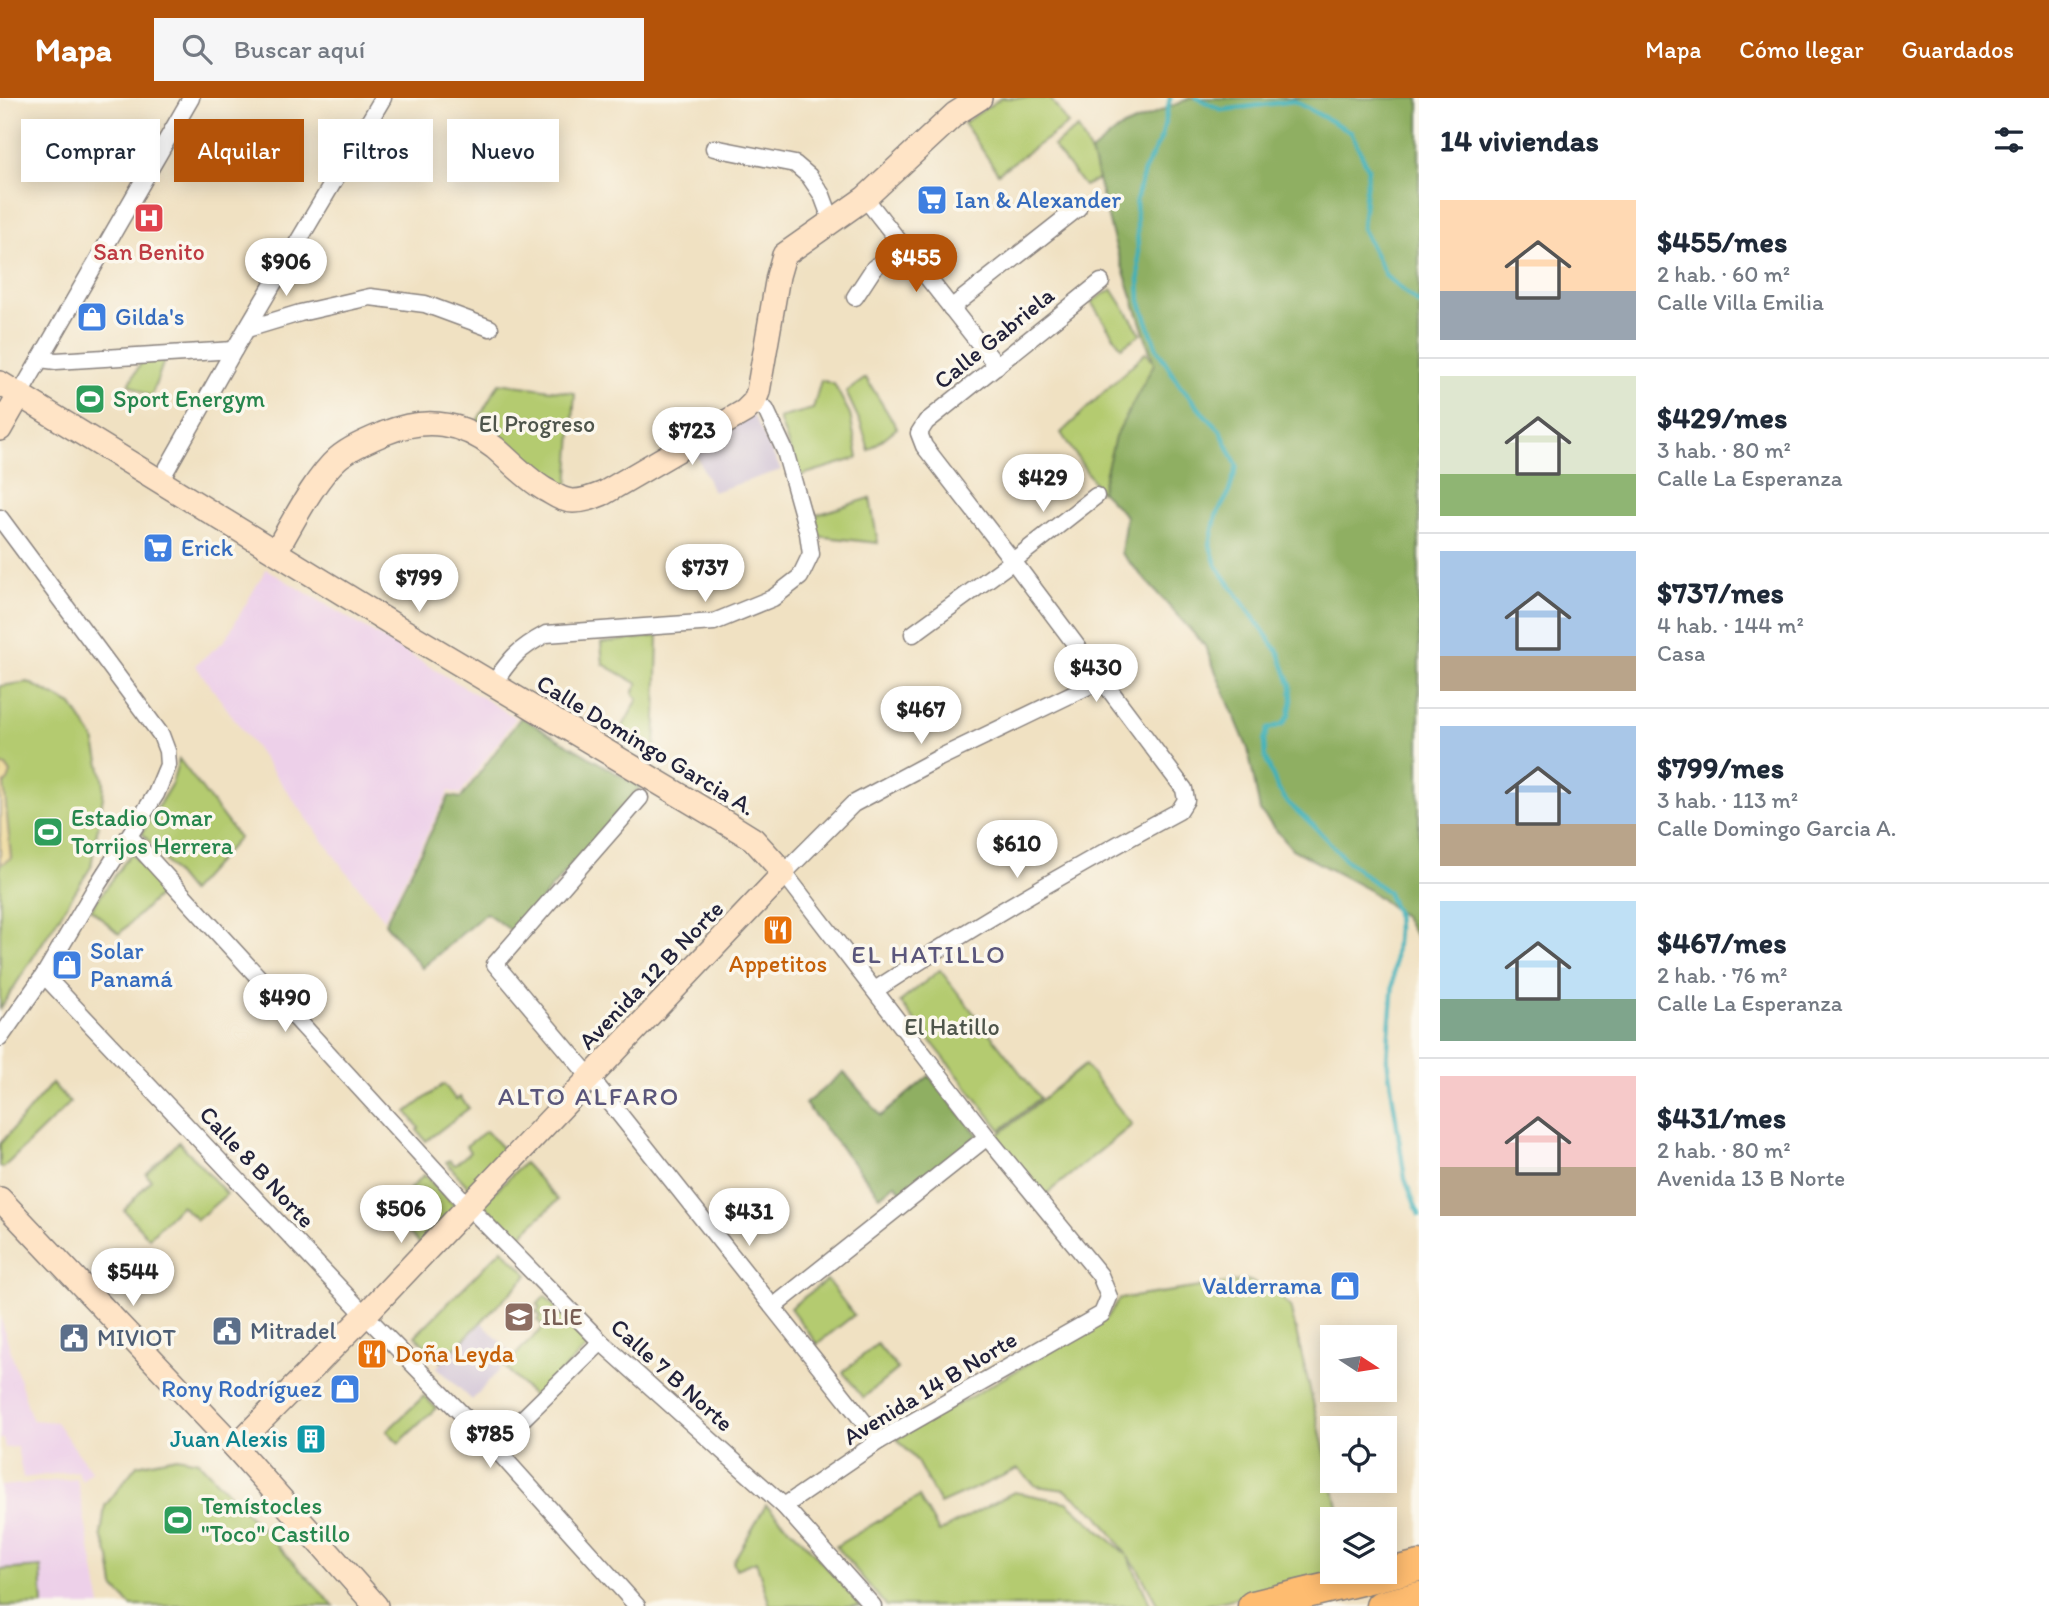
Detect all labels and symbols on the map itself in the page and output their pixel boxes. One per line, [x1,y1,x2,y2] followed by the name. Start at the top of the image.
[915,183,949,217] supermarket icon: Ian & Alexander
[955,185,1122,214] place label: Ian & Alexander
[132,201,166,235] hospital icon: San Benito
[875,234,957,294] pin: $455
[93,237,205,266] place label: San Benito
[245,238,327,298] pin: $906
[928,280,1060,395] street label: Calle Gabriela
[75,300,109,334] shop icon: Gilda's
[115,302,184,331] place label: Gilda's
[73,382,107,416] sports icon: Sport Energym
[113,384,265,413] place label: Sport Energym
[651,408,733,467] pin: $723
[479,409,595,438] park label: El Progreso
[1002,454,1084,514] pin: $429
[141,531,175,565] supermarket icon: Erick
[181,533,234,562] place label: Erick
[664,545,746,604] pin: $737
[378,554,460,614] pin: $799
[1055,644,1137,704] pin: $430
[532,668,761,821] street label: Calle Domingo Garcia A.
[880,686,962,746] pin: $467
[71,803,234,860] place label: Estadio Omar Torrijos Herrera
[31,815,65,849] sports icon: Estadio Omar Torrijos Herrera
[976,820,1058,880] pin: $610
[572,894,729,1055] street label: Avenida 12 B Norte
[761,913,795,947] restaurant icon: Appetitos
[90,936,173,993] place label: Solar Panamá
[851,938,1007,970] district label: EL HATILLO
[50,948,84,982] shop icon: Solar Panamá
[729,949,827,978] place label: Appetitos
[244,974,326,1034] pin: $490
[904,1012,1000,1041] park label: El Hatillo
[498,1080,680,1112] district label: ALTO ALFARO
[194,1100,321,1234] street label: Calle 8 B Norte
[360,1186,442,1245] pin: $506
[708,1188,790,1248] pin: $431
[92,1248,174,1308] pin: $544
[1328,1269,1362,1303] shop icon: Valderrama
[1202,1271,1322,1300] place label: Valderrama
[502,1300,536,1334] school or university icon: ILIE
[542,1302,583,1331] place label: ILIE
[605,1312,740,1437] street label: Calle 7 B Norte
[210,1314,244,1348] public building icon: Mitradel
[250,1316,337,1345] place label: Mitradel
[57,1321,91,1355] public building icon: MIVIOT
[97,1323,177,1352] place label: MIVIOT
[838,1324,1022,1451] street label: Avenida 14 B Norte
[1320,1325,1396,1402] north arrow
[355,1337,389,1371] restaurant icon: Doña Leyda
[395,1339,515,1368] place label: Doña Leyda
[328,1372,362,1406] shop icon: Rony Rodríguez
[161,1374,322,1403] place label: Rony Rodríguez
[449,1410,531,1470] pin: $785
[294,1422,328,1456] building icon: Juan Alexis
[170,1424,288,1453] place label: Juan Alexis
[201,1491,350,1548] place label: Temístocles "Toco" Castillo
[161,1503,195,1537] sports icon: Temístocles "Toco" Castillo

